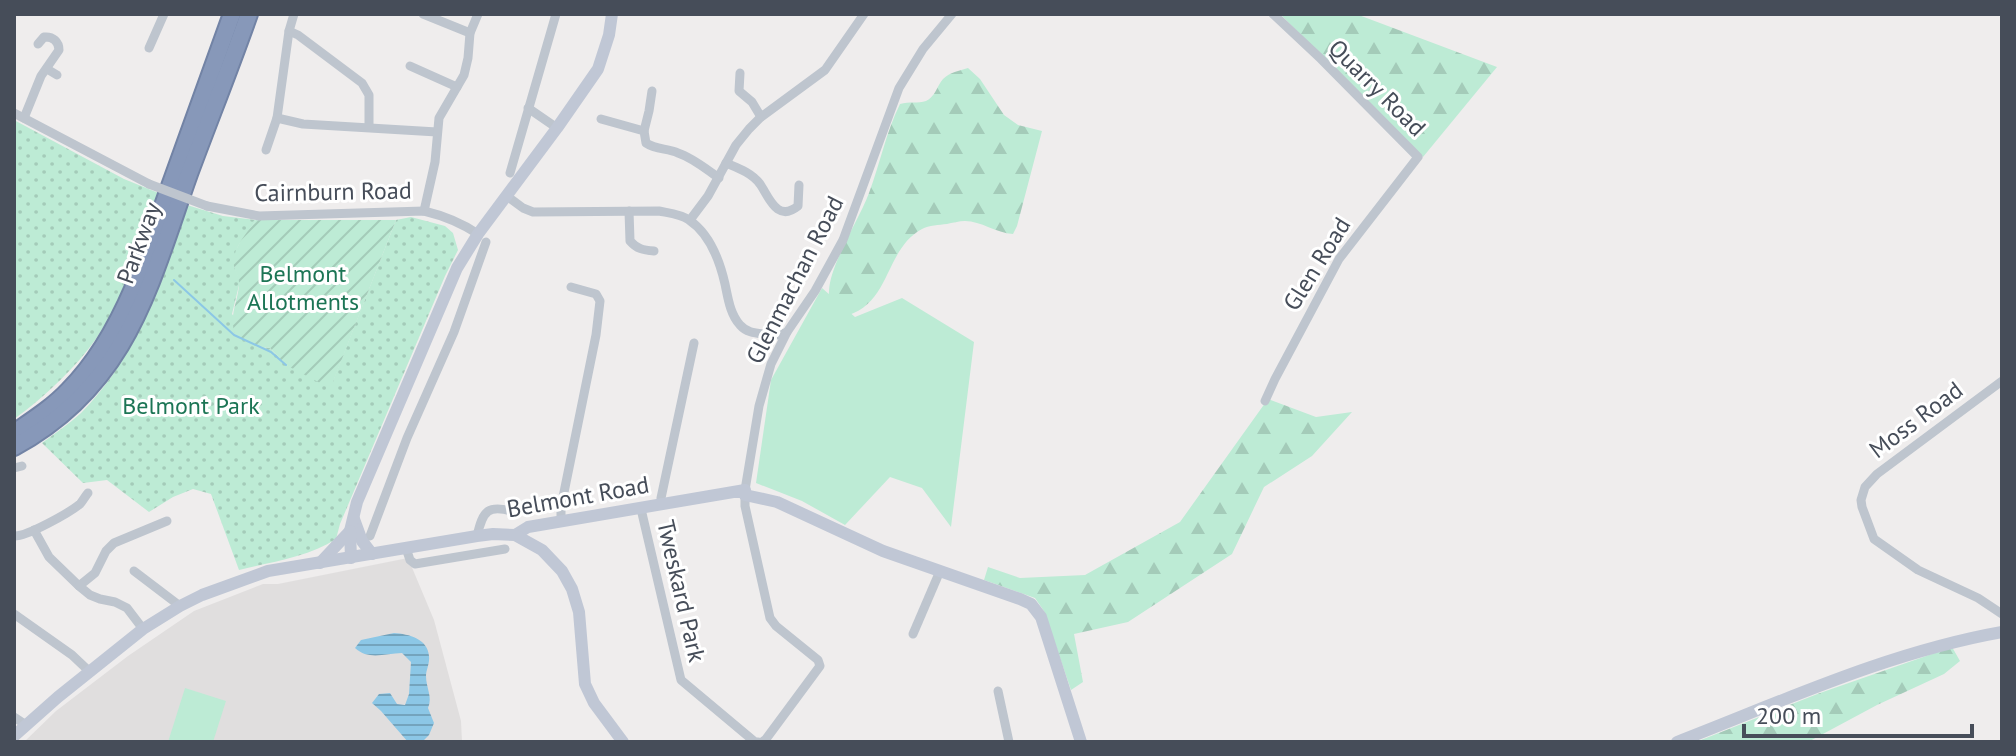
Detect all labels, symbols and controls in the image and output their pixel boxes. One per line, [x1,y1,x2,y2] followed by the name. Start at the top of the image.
[1322,32,1433,143] street label: Quarry Road
[254,175,412,208] street label: Cairnburn Road
[739,190,850,369] street label: Glenmachan Road
[109,198,168,288] street label: Parkway
[1276,211,1357,316] street label: Glen Road
[247,258,359,317] park label: Belmont Allotments
[1863,374,1969,465] street label: Moss Road
[122,390,260,421] park label: Belmont Park
[504,469,652,524] street label: Belmont Road
[650,517,713,665] street label: Tweskard Park
[1744,688,1972,738] scale bar
[1756,700,1821,731] text: 200 m

